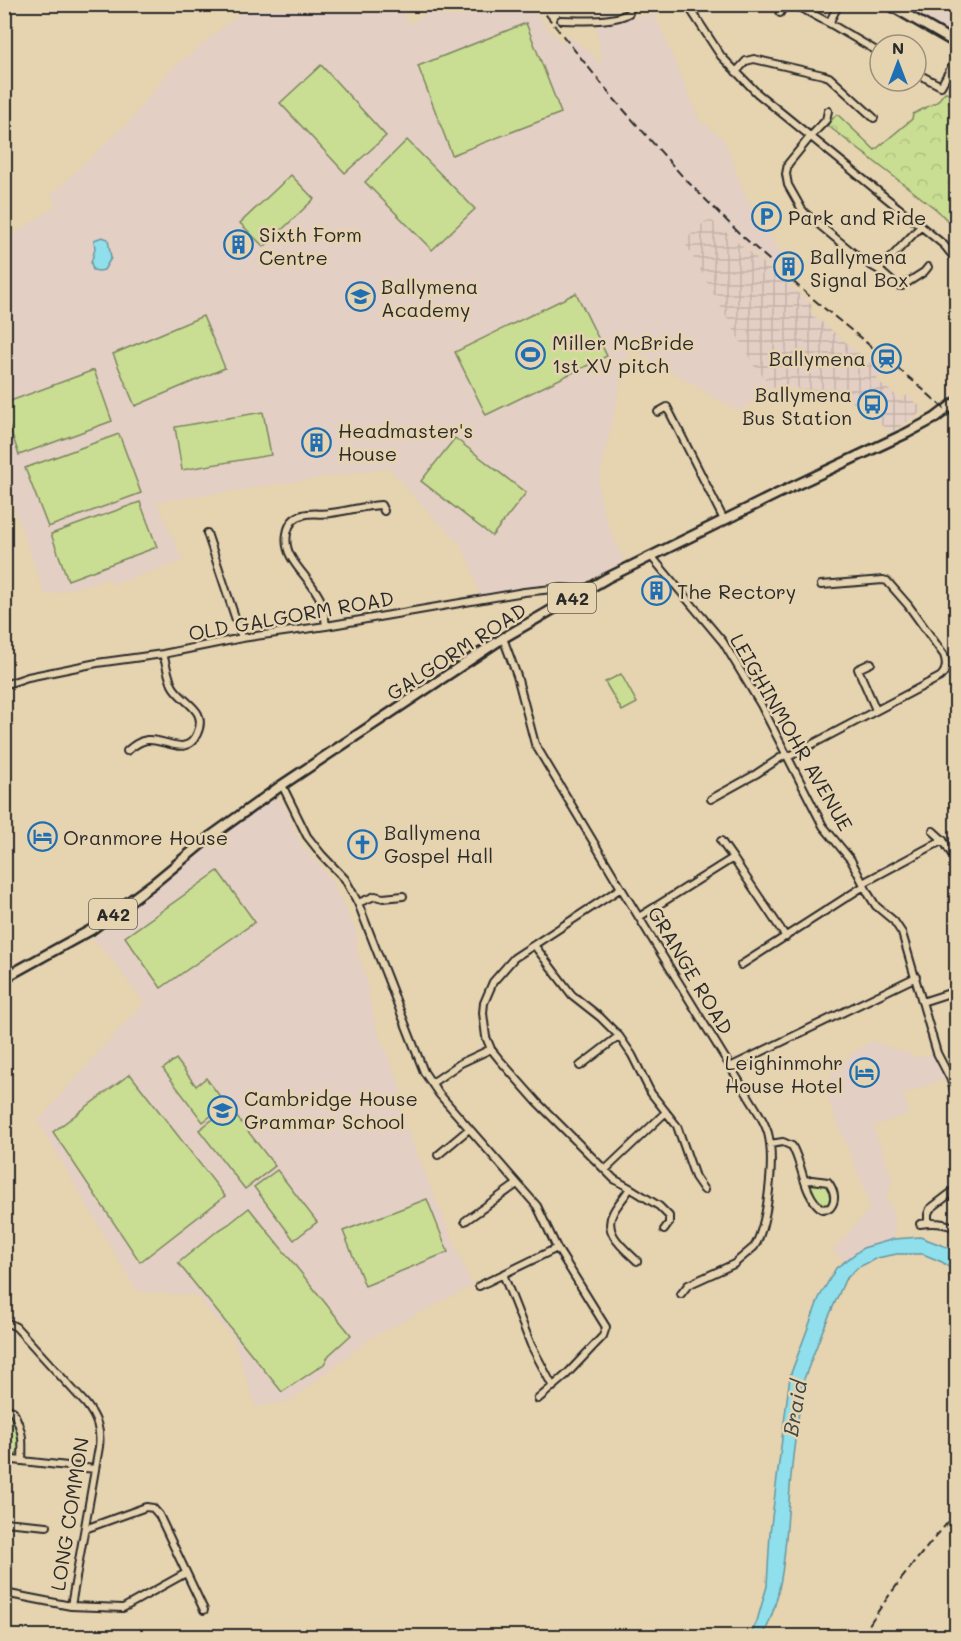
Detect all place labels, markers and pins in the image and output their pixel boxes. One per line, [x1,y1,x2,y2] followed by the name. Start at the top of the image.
[751,201,783,233] parking icon: Park and Ride
[788,204,926,230] place label: Park and Ride
[259,221,362,270] place label: Sixth Form Centre
[222,229,254,261] building icon: Sixth Form Centre
[810,243,908,292] place label: Ballymena Signal Box
[773,251,805,283] building icon: Ballymena Signal Box
[381,273,478,322] place label: Ballymena Academy
[344,281,376,313] school or university icon: Ballymena Academy
[552,329,694,378] place label: Miller McBride 1st XV pitch
[515,338,547,370] sports icon: Miller McBride 1st XV pitch
[871,342,903,374] station icon: Ballymena
[769,345,866,371] place label: Ballymena
[742,381,852,430] place label: Ballymena Bus Station
[857,389,889,421] bus stop icon: Ballymena Bus Station
[338,417,473,466] place label: Headmaster's House
[301,426,333,458] building icon: Headmaster's House
[640,575,672,607] building icon: The Rectory
[677,578,796,604] place label: The Rectory
[384,819,493,868] place label: Ballymena Gospel Hall
[26,821,58,853] hotel icon: Oranmore House
[63,824,228,850] place label: Oranmore House
[347,828,379,860] church icon: Ballymena Gospel Hall
[725,1049,843,1098] place label: Leighinmohr House Hotel
[848,1057,880,1089] hotel icon: Leighinmohr House Hotel
[244,1085,418,1134] place label: Cambridge House Grammar School
[207,1094,239,1126] school or university icon: Cambridge House Grammar School

